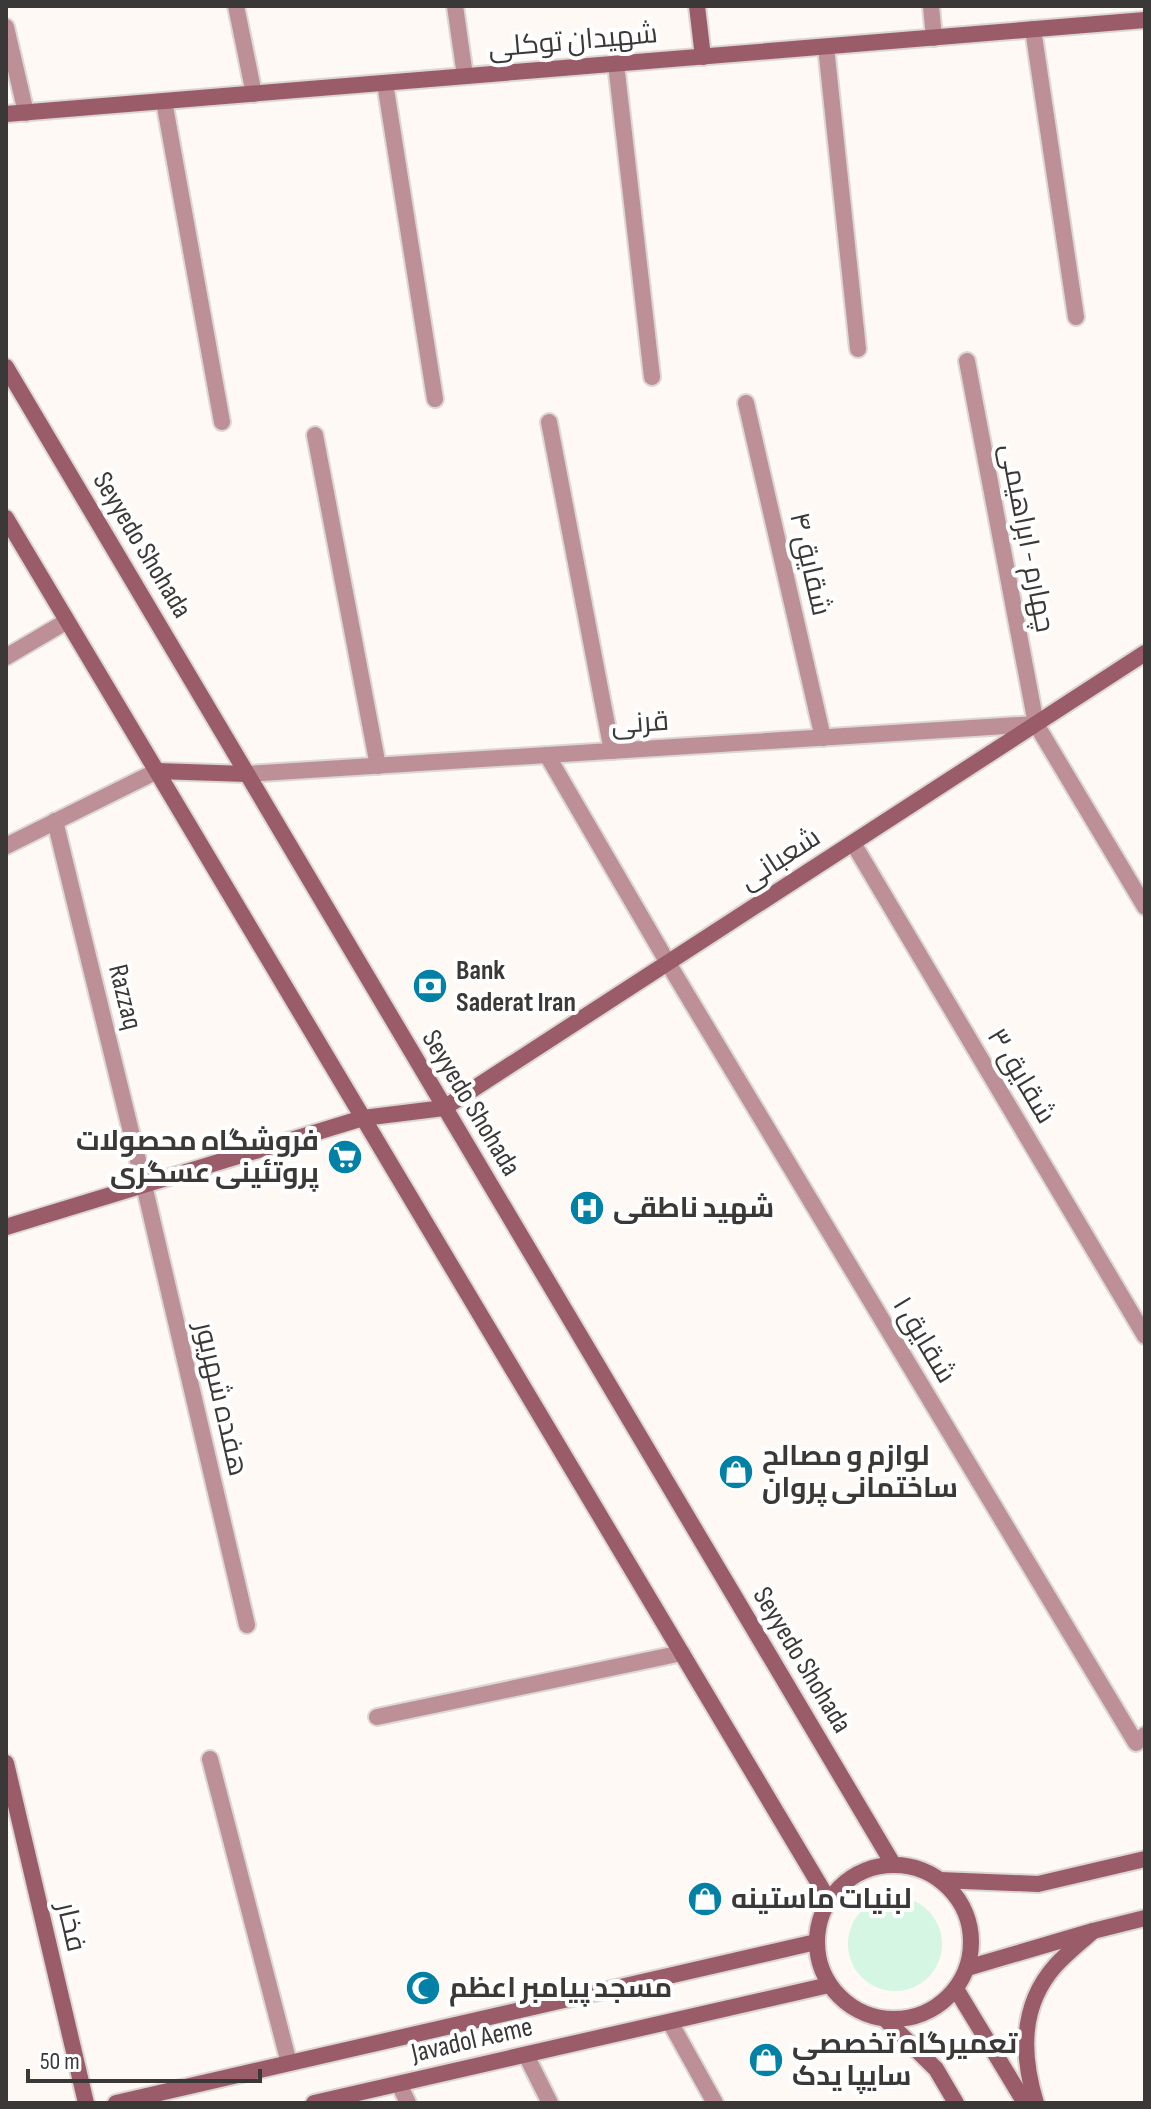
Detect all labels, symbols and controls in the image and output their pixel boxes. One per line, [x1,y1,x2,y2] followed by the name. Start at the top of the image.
[487,17,659,65] street label: شهیدان توکلی
[991,441,1061,636] street label: چهارم - ابراهیمی
[86,466,198,624] street label: Seyyedo Shohada
[782,509,838,619] street label: شقایق ۴
[610,705,670,741] street label: قرنی
[733,821,827,897] street label: شعبانی
[456,954,576,1019] place label: Bank Saderat Iran
[101,961,149,1033] street label: Razzaq
[411,967,449,1005] bank icon: Bank Saderat Iran
[980,1022,1062,1130] street label: شقایق ۳
[415,1024,527,1182] street label: Seyyedo Shohada
[76,1125,319,1192] place label: فروشگاه محصولات پروتئینی عسگری
[326,1138,364,1176] supermarket icon: فروشگاه محصولات پروتئینی عسگری
[568,1189,606,1227] hospital icon: شهید ناطقی
[613,1192,774,1225] place label: شهید ناطقی
[885,1291,963,1389] street label: شقایق ۱
[187,1317,255,1479] street label: هفده شهریور
[762,1440,958,1507] place label: لوازم و مصالح ساختمانی پروان
[717,1453,755,1491] shop icon: لوازم و مصالح ساختمانی پروان
[746,1581,858,1739] street label: Seyyedo Shohada
[686,1880,724,1918] shop icon: لبنیات ماستینه
[731,1883,912,1916] place label: لبنیات ماستینه
[49,1897,93,1955] street label: فخار
[404,1969,442,2007] mosque icon: مسجد پیامبر اعظم
[449,1972,672,2007] place label: مسجد پیامبر اعظم
[407,2010,536,2070] street label: Javadol Aeme
[792,2028,1018,2094] place label: تعمیرگاه تخصصی سایپا یدک
[28,2033,260,2083] scale bar
[747,2041,785,2079] shop icon: تعمیرگاه تخصصی سایپا یدک
[40,2047,80,2076] text: 50 m

